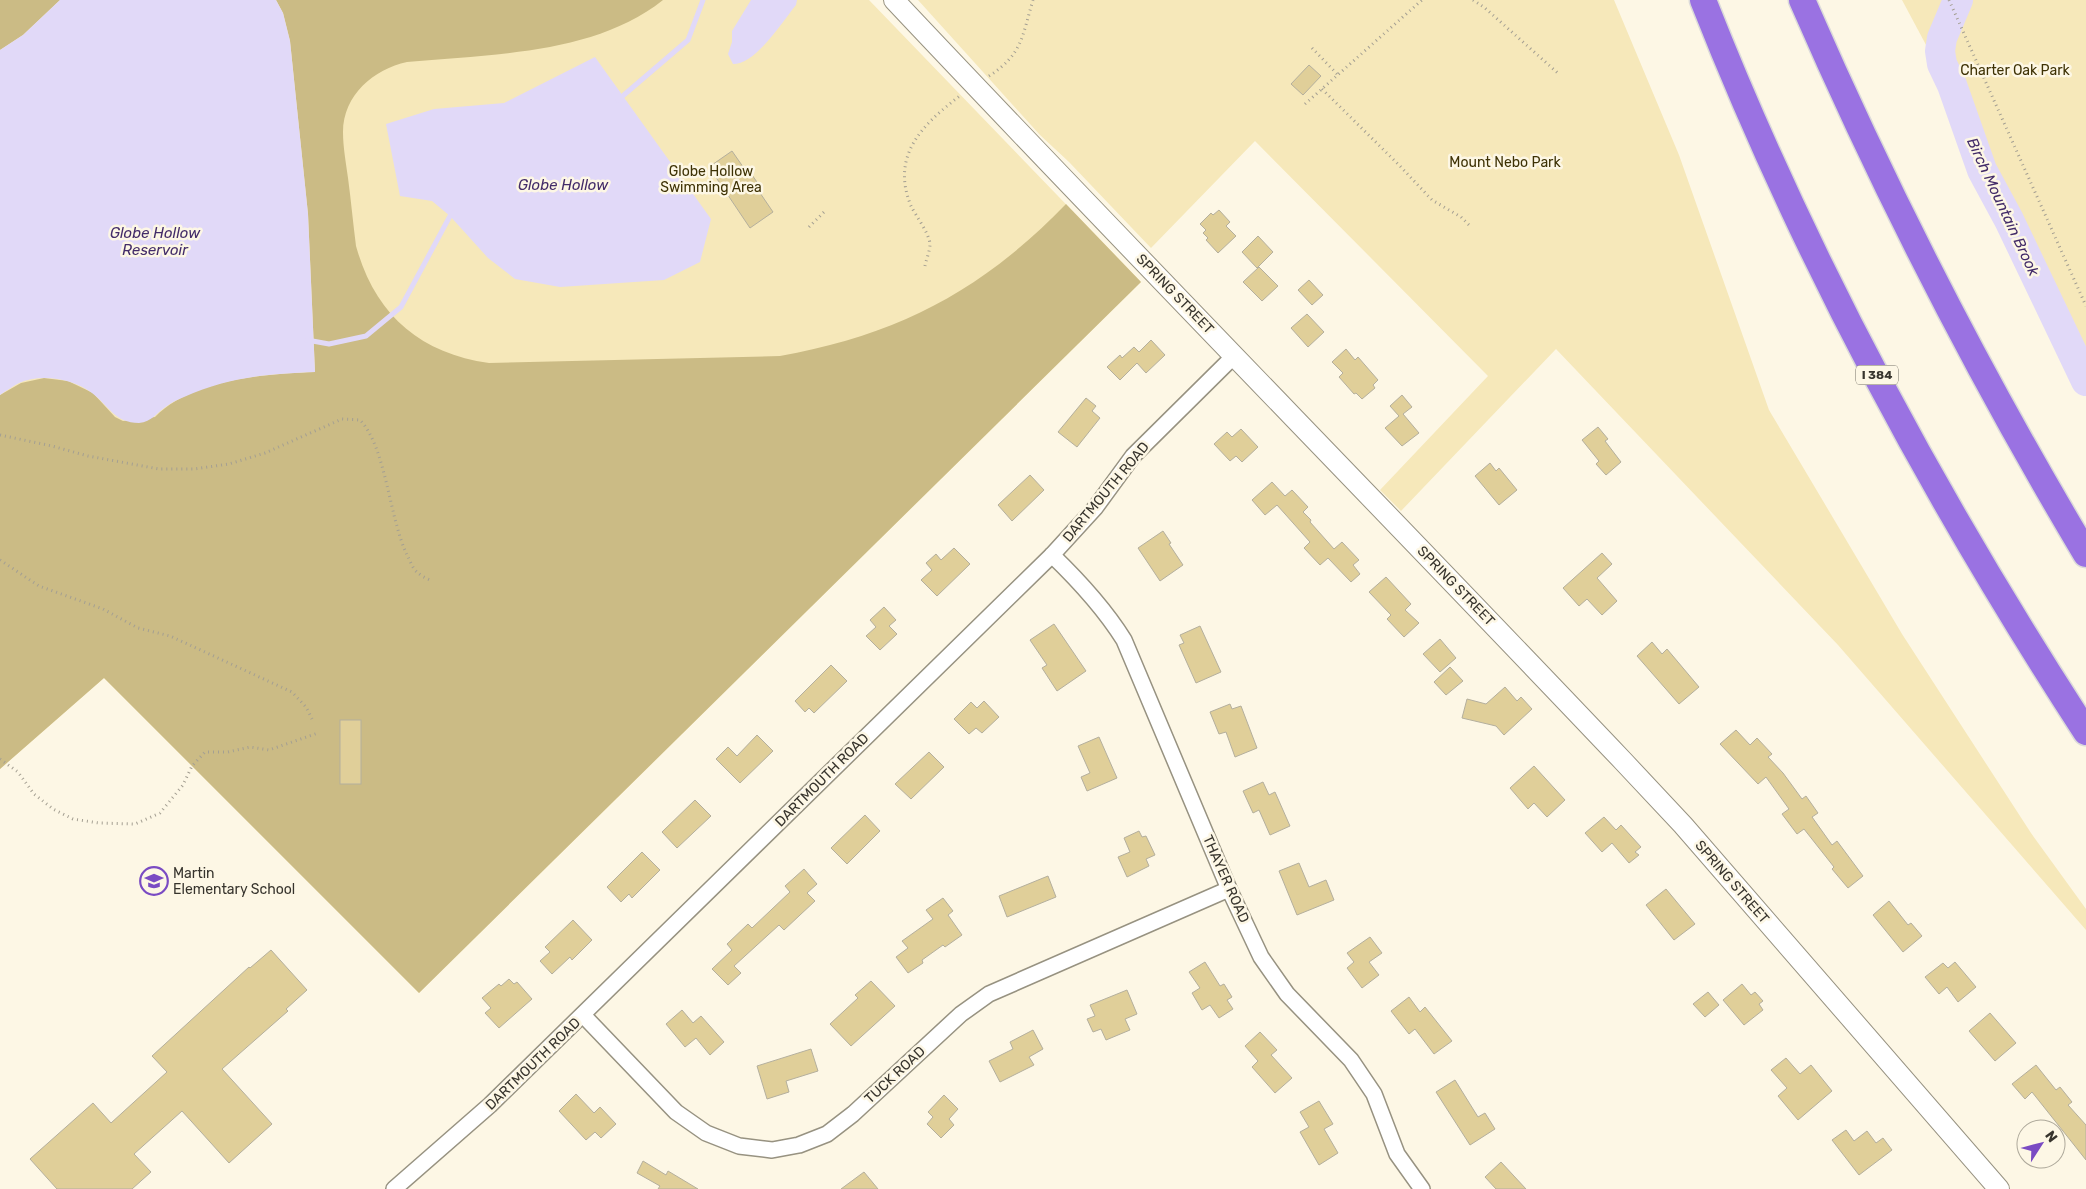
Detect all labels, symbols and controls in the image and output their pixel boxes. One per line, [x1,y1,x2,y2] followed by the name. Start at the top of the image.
[1960,62,2071,79] park label: Charter Oak Park
[1963,135,2043,279] water label: Birch Mountain Brook
[1449,154,1561,171] park label: Mount Nebo Park
[660,163,762,196] park label: Globe Hollow Swimming Area
[518,176,609,194] water label: Globe Hollow
[110,224,201,259] water label: Globe Hollow Reservoir
[1133,251,1217,337] street label: SPRING STREET
[1856,366,1898,384] road number: I 384
[1059,438,1153,546] street label: DARTMOUTH ROAD
[1414,543,1498,629] street label: SPRING STREET
[772,730,872,830] street label: DARTMOUTH ROAD
[1199,833,1253,925] street label: THAYER ROAD
[1691,837,1773,927] street label: SPRING STREET
[173,865,295,898] place label: Martin Elementary School
[139,866,169,896] school or university icon: Martin Elementary School
[482,1014,584,1114] street label: DARTMOUTH ROAD
[861,1043,929,1107] street label: TUCK ROAD
[2016,1119,2066,1169] north arrow
[2041,1128,2061,1146] text: N

